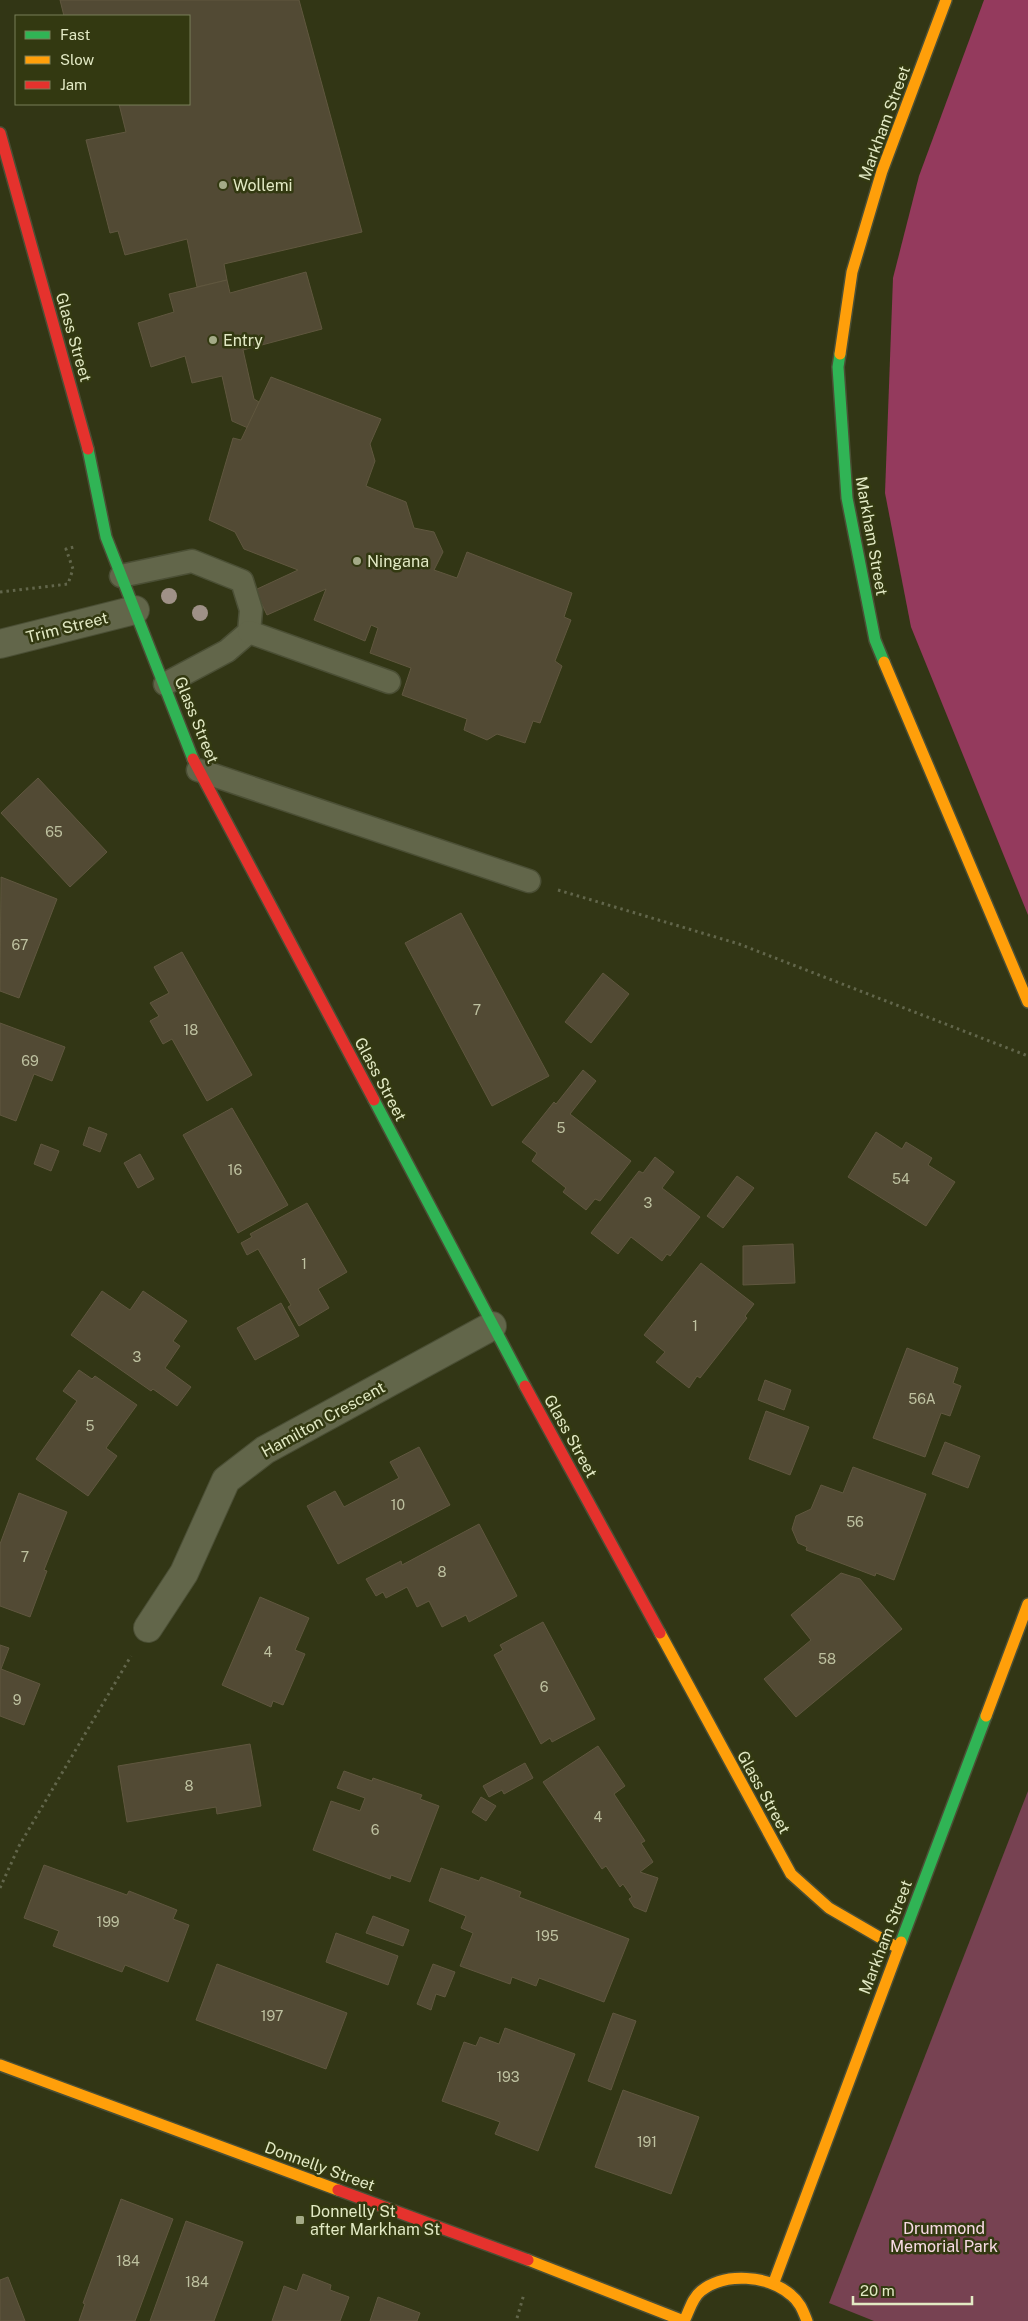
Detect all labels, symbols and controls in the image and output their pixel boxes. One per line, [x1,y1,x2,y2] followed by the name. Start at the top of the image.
[15,15,190,105] legend
[60,26,90,43] text: Fast
[60,51,95,68] text: Slow
[855,63,914,183] street label: Markham Street
[60,76,87,93] text: Jam
[233,176,293,195] place label: Wollemi
[217,179,229,191] marker: Wollemi
[52,290,95,384] street label: Glass Street
[223,331,263,350] place label: Entry
[207,334,219,346] marker: Entry
[852,475,891,597] street label: Markham Street
[367,552,429,571] place label: Ningana
[351,555,363,567] marker: Ningana
[24,608,110,647] street label: Trim Street
[170,674,223,766] street label: Glass Street
[45,824,63,840] house number: 65
[12,937,28,953] house number: 67
[473,1002,481,1018] house number: 7
[184,1022,198,1038] house number: 18
[351,1034,411,1124] street label: Glass Street
[21,1053,39,1069] house number: 69
[557,1120,566,1136] house number: 5
[228,1162,242,1178] house number: 16
[892,1171,910,1187] house number: 54
[644,1195,653,1211] house number: 3
[301,1256,307,1272] house number: 1
[692,1318,698,1334] house number: 1
[133,1349,142,1365] house number: 3
[258,1378,388,1461] street label: Hamilton Crescent
[540,1391,601,1481] street label: Glass Street
[908,1391,936,1407] house number: 56A
[86,1418,95,1434] house number: 5
[391,1497,405,1513] house number: 10
[846,1514,864,1530] house number: 56
[21,1549,29,1565] house number: 7
[437,1564,447,1580] house number: 8
[264,1644,273,1660] house number: 4
[818,1651,836,1667] house number: 58
[540,1679,549,1695] house number: 6
[13,1692,22,1708] house number: 9
[733,1747,794,1837] street label: Glass Street
[184,1778,194,1794] house number: 8
[594,1809,603,1825] house number: 4
[371,1822,380,1838] house number: 6
[855,1877,916,1997] street label: Markham Street
[96,1914,120,1930] house number: 199
[535,1928,559,1944] house number: 195
[261,2008,283,2024] house number: 197
[496,2069,520,2085] house number: 193
[637,2134,657,2150] house number: 191
[262,2138,378,2195] street label: Donnelly Street
[310,2202,440,2239] place label: Donnelly St after Markham St
[294,2214,306,2226] marker: Donnelly St after Markham St
[890,2219,998,2256] park label: Drummond Memorial Park
[116,2253,140,2269] house number: 184
[185,2274,209,2290] house number: 184
[853,2274,972,2306] scale bar
[860,2282,895,2299] text: 20 m

